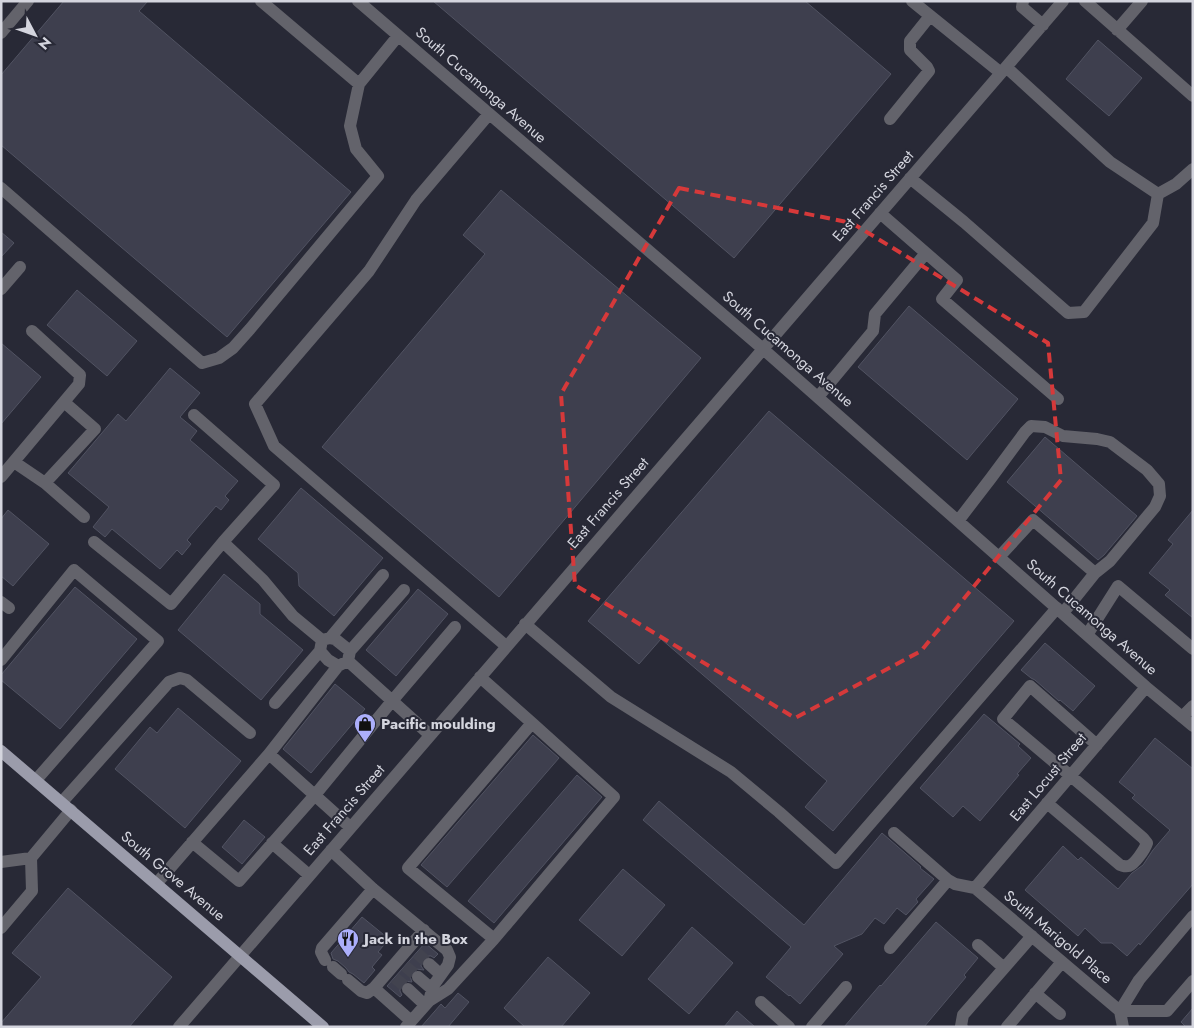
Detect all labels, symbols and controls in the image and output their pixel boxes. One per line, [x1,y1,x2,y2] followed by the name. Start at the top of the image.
[10,10,60,60] north arrow
[411,22,552,148] street label: South Cucamonga Avenue
[34,33,56,54] text: N
[827,145,919,246] street label: East Francis Street
[718,286,859,412] street label: South Cucamonga Avenue
[562,452,654,553] street label: East Francis Street
[1022,554,1163,680] street label: South Cucamonga Avenue
[353,712,377,743] shop icon: Pacific moulding
[381,713,496,735] place label: Pacific moulding
[1004,728,1092,826] street label: East Locust Street
[298,759,390,860] street label: East Francis Street
[116,826,230,926] street label: South Grove Avenue
[999,885,1117,989] street label: South Marigold Place
[336,927,360,958] restaurant icon: Jack in the Box
[361,928,468,950] place label: Jack in the Box

